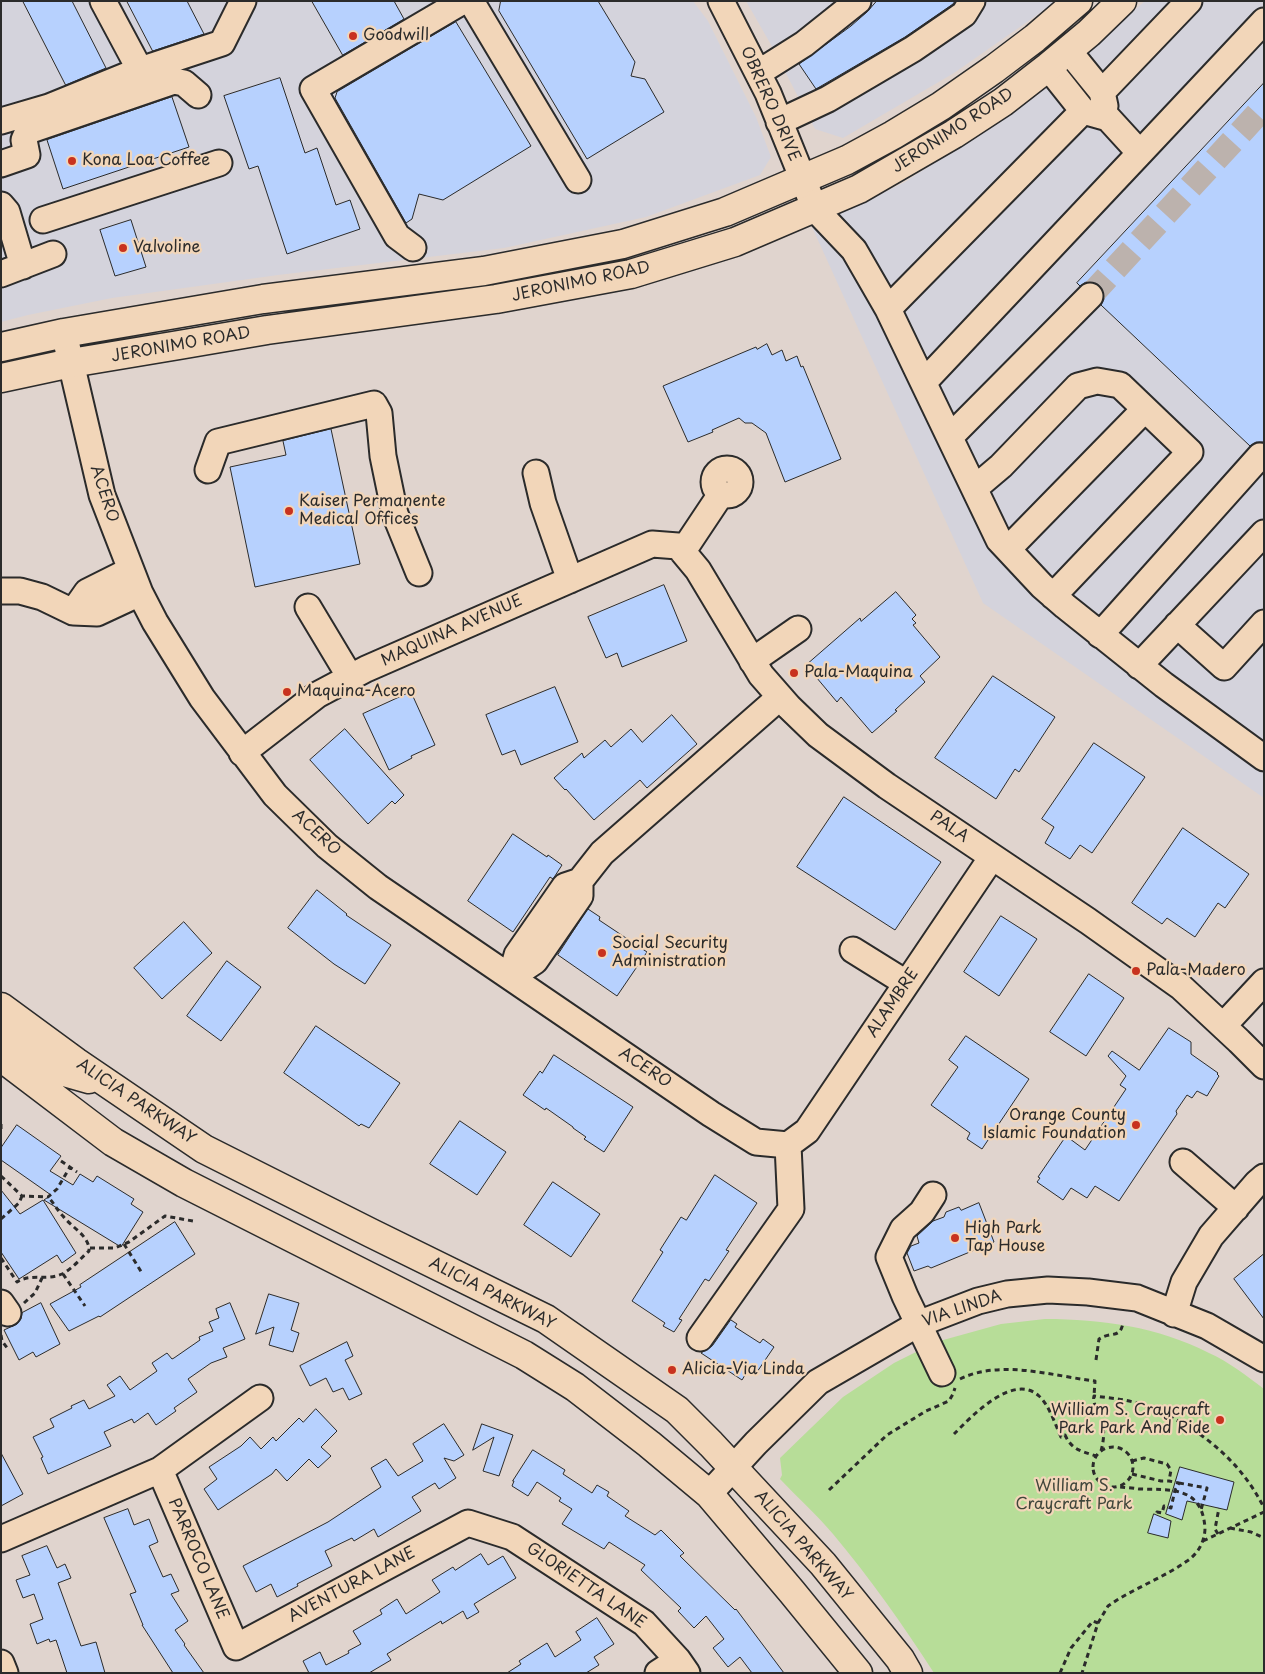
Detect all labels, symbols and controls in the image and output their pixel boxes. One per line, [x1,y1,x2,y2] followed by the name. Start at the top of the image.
[363,26,429,46] place label: Goodwill
[347,30,359,42] marker: Goodwill
[736,44,804,164] street label: OBRERO DRIVE
[889,85,1017,177] street label: JERONIMO ROAD
[82,151,210,171] place label: Kona Loa Coffee
[66,155,78,167] marker: Kona Loa Coffee
[133,238,201,258] place label: Valvoline
[117,242,129,254] marker: Valvoline
[510,258,652,306] street label: JERONIMO ROAD
[110,323,252,367] street label: JERONIMO ROAD
[86,463,122,525] street label: ACERO
[299,492,445,530] place label: Kaiser Permanente Medical Offices
[283,505,295,517] marker: Kaiser Permanente Medical Offices
[378,591,526,671] street label: MAQUINA AVENUE
[804,663,913,683] place label: Pala-Maquina
[788,667,800,679] marker: Pala-Maquina
[297,682,415,702] place label: Maquina-Acero
[281,686,293,698] marker: Maquina-Acero
[288,806,344,860] street label: ACERO
[926,807,972,847] street label: PALA
[612,934,728,972] place label: Social Security Administration
[596,947,608,959] marker: Social Security Administration
[1146,961,1246,981] place label: Pala-Madero
[863,965,923,1041] street label: ALAMBRE
[1130,965,1142,977] marker: Pala-Madero
[615,1044,675,1092] street label: ACERO
[73,1055,199,1149] street label: ALICIA PARKWAY
[983,1106,1126,1144] place label: Orange County Islamic Foundation
[1130,1119,1142,1131] marker: Orange County Islamic Foundation
[965,1219,1045,1257] place label: High Park Tap House
[949,1232,961,1244] marker: High Park Tap House
[426,1254,558,1334] street label: ALICIA PARKWAY
[920,1286,1004,1332] street label: VIA LINDA
[682,1360,805,1380] place label: Alicia-Via Linda
[666,1364,678,1376] marker: Alicia-Via Linda
[1051,1401,1210,1439] place label: William S. Craycraft Park Park And Ride
[1214,1414,1226,1426] marker: William S. Craycraft Park Park And Ride
[1015,1477,1133,1515] park label: William S. Craycraft Park
[750,1487,856,1605] street label: ALICIA PARKWAY
[164,1496,232,1622] street label: PARROCO LANE
[523,1539,649,1633] street label: GLORIETTA LANE
[285,1543,419,1627] street label: AVENTURA LANE

